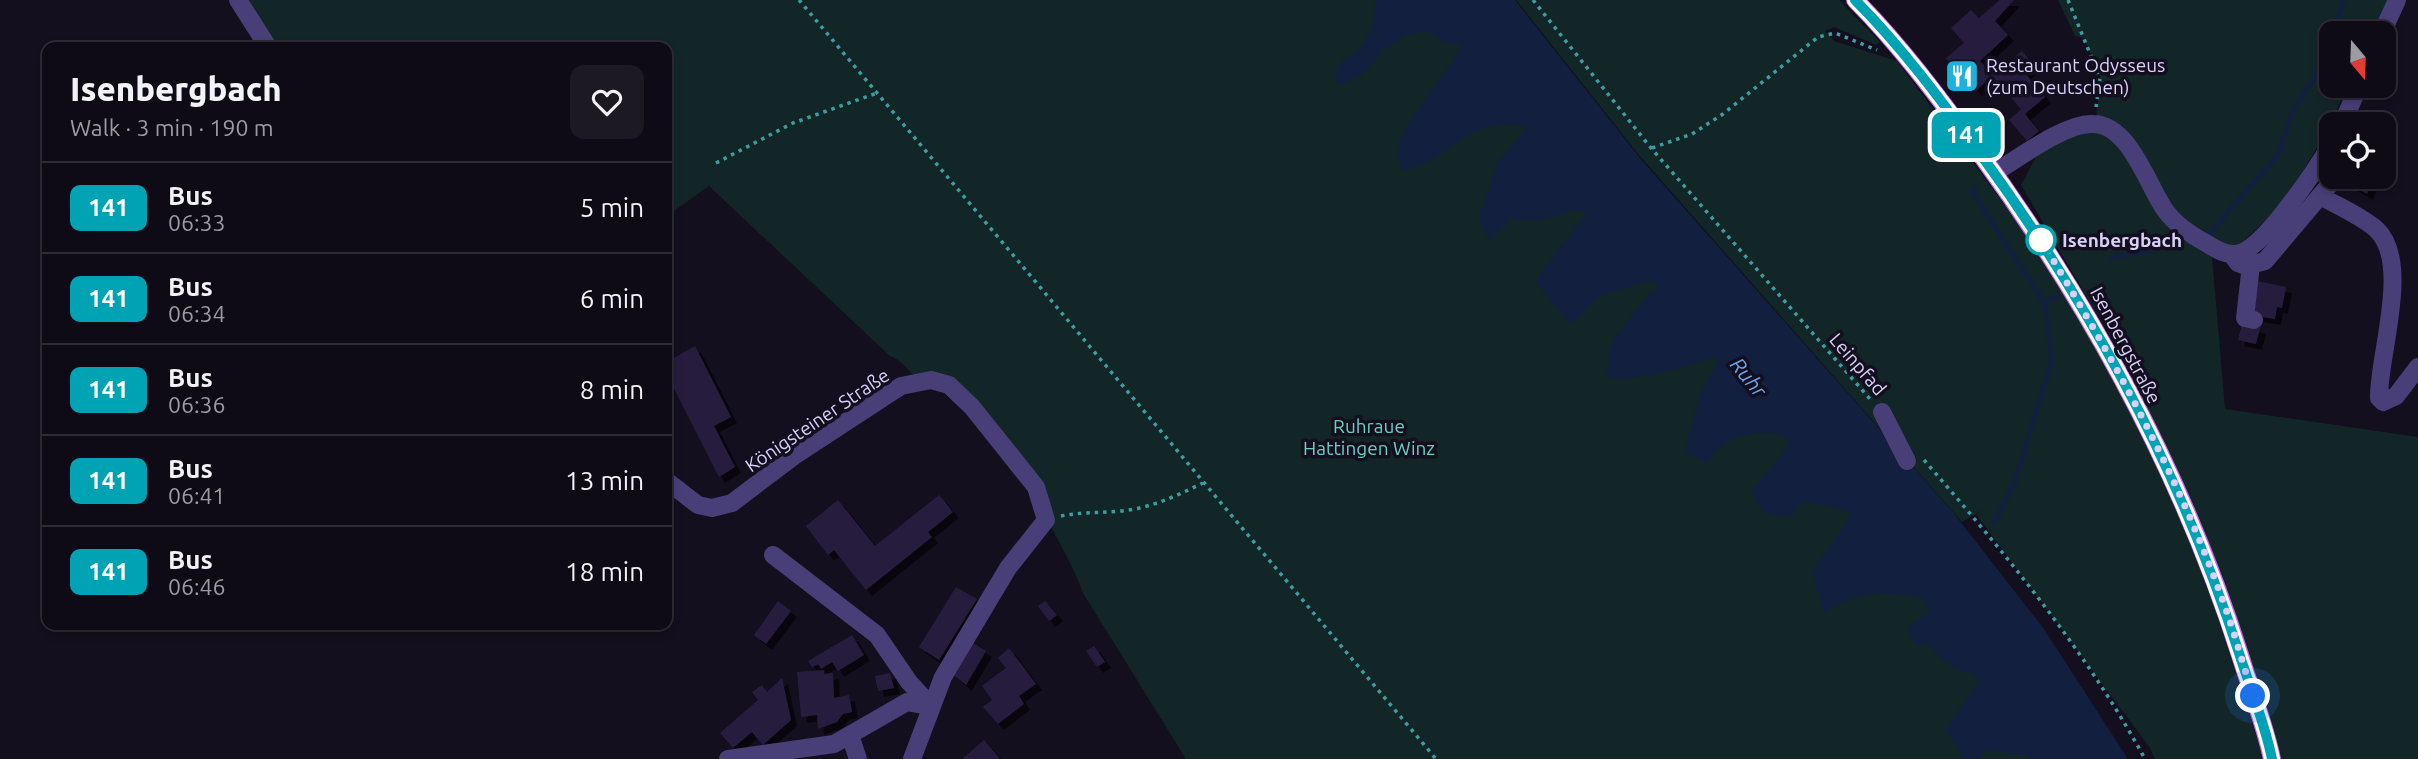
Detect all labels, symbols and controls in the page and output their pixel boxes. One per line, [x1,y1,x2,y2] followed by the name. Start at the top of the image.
[2319,21,2396,98] north arrow
[2319,21,2396,189] map controls
[1986,54,2165,98] place label: Restaurant Odysseus (zum Deutschen)
[1943,57,1981,95] restaurant icon: Restaurant Odysseus (zum Deutschen)
[570,65,644,139] button: heart
[70,70,282,107] text: Isenbergbach
[1926,112,2006,158] line badge: 141
[2319,112,2396,189] button: locate
[70,115,274,140] text: Walk · 3 min · 190 m
[1946,121,1986,148] text: 141
[168,181,213,210] text: Bus
[580,193,644,222] text: 5 min
[88,194,129,221] text: 141
[168,210,226,235] text: 06:33
[2026,225,2056,255] marker: Isenbergbach
[2062,229,2182,251] place label: Isenbergbach
[168,272,213,301] text: Bus
[2086,283,2166,407] street label: Isenbergstraße
[580,284,644,313] text: 6 min
[88,285,129,312] text: 141
[168,301,226,326] text: 06:34
[1825,329,1891,399] street label: Leinpfad
[1726,352,1773,402] water label: Ruhr
[168,363,213,392] text: Bus
[741,364,893,476] street label: Königsteiner Straße
[580,375,644,404] text: 8 min
[88,376,129,403] text: 141
[168,392,226,417] text: 06:36
[1303,415,1435,459] park label: Ruhraue Hattingen Winz
[168,454,213,483] text: Bus
[565,466,644,495] text: 13 min
[88,467,129,494] text: 141
[168,483,226,508] text: 06:41
[168,545,213,574] text: Bus
[565,557,644,586] text: 18 min
[88,558,129,585] text: 141
[168,574,226,599] text: 06:46
[2235,678,2270,713] your location

